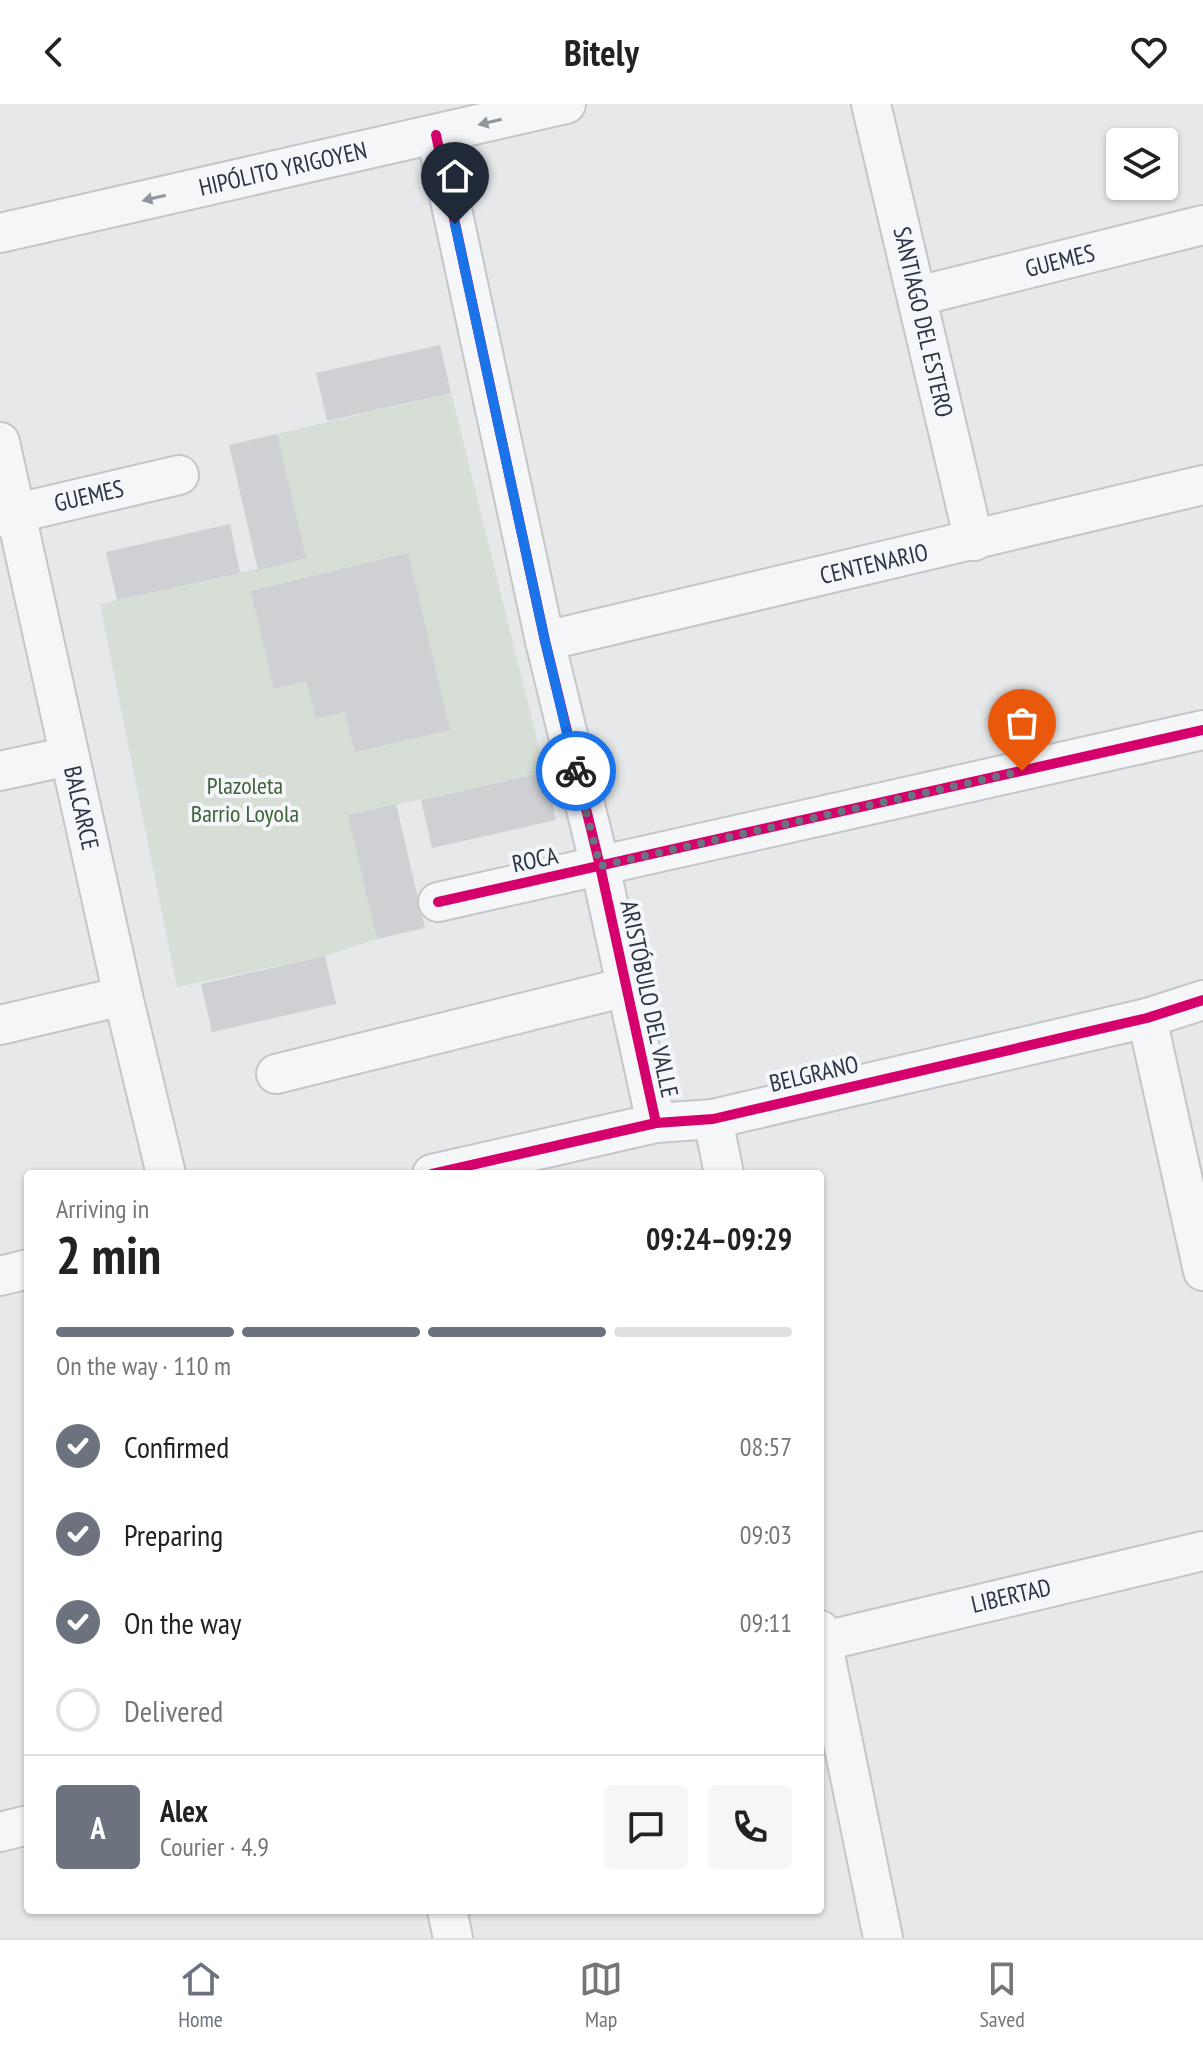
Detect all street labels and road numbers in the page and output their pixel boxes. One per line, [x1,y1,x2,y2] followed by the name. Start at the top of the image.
[196,134,370,203] street label: HIPÓLITO YRIGOYEN
[887,224,960,420] street label: SANTIAGO DEL ESTERO
[1022,237,1098,284] street label: GUEMES
[51,472,127,519] street label: GUEMES
[817,536,931,591] street label: CENTENARIO
[57,763,106,853] street label: BALCARCE
[509,839,561,879] street label: ROCA
[613,898,686,1100] street label: ARISTÓBULO DEL VALLE
[766,1048,861,1099] street label: BELGRANO
[968,1571,1054,1620] street label: LIBERTAD

